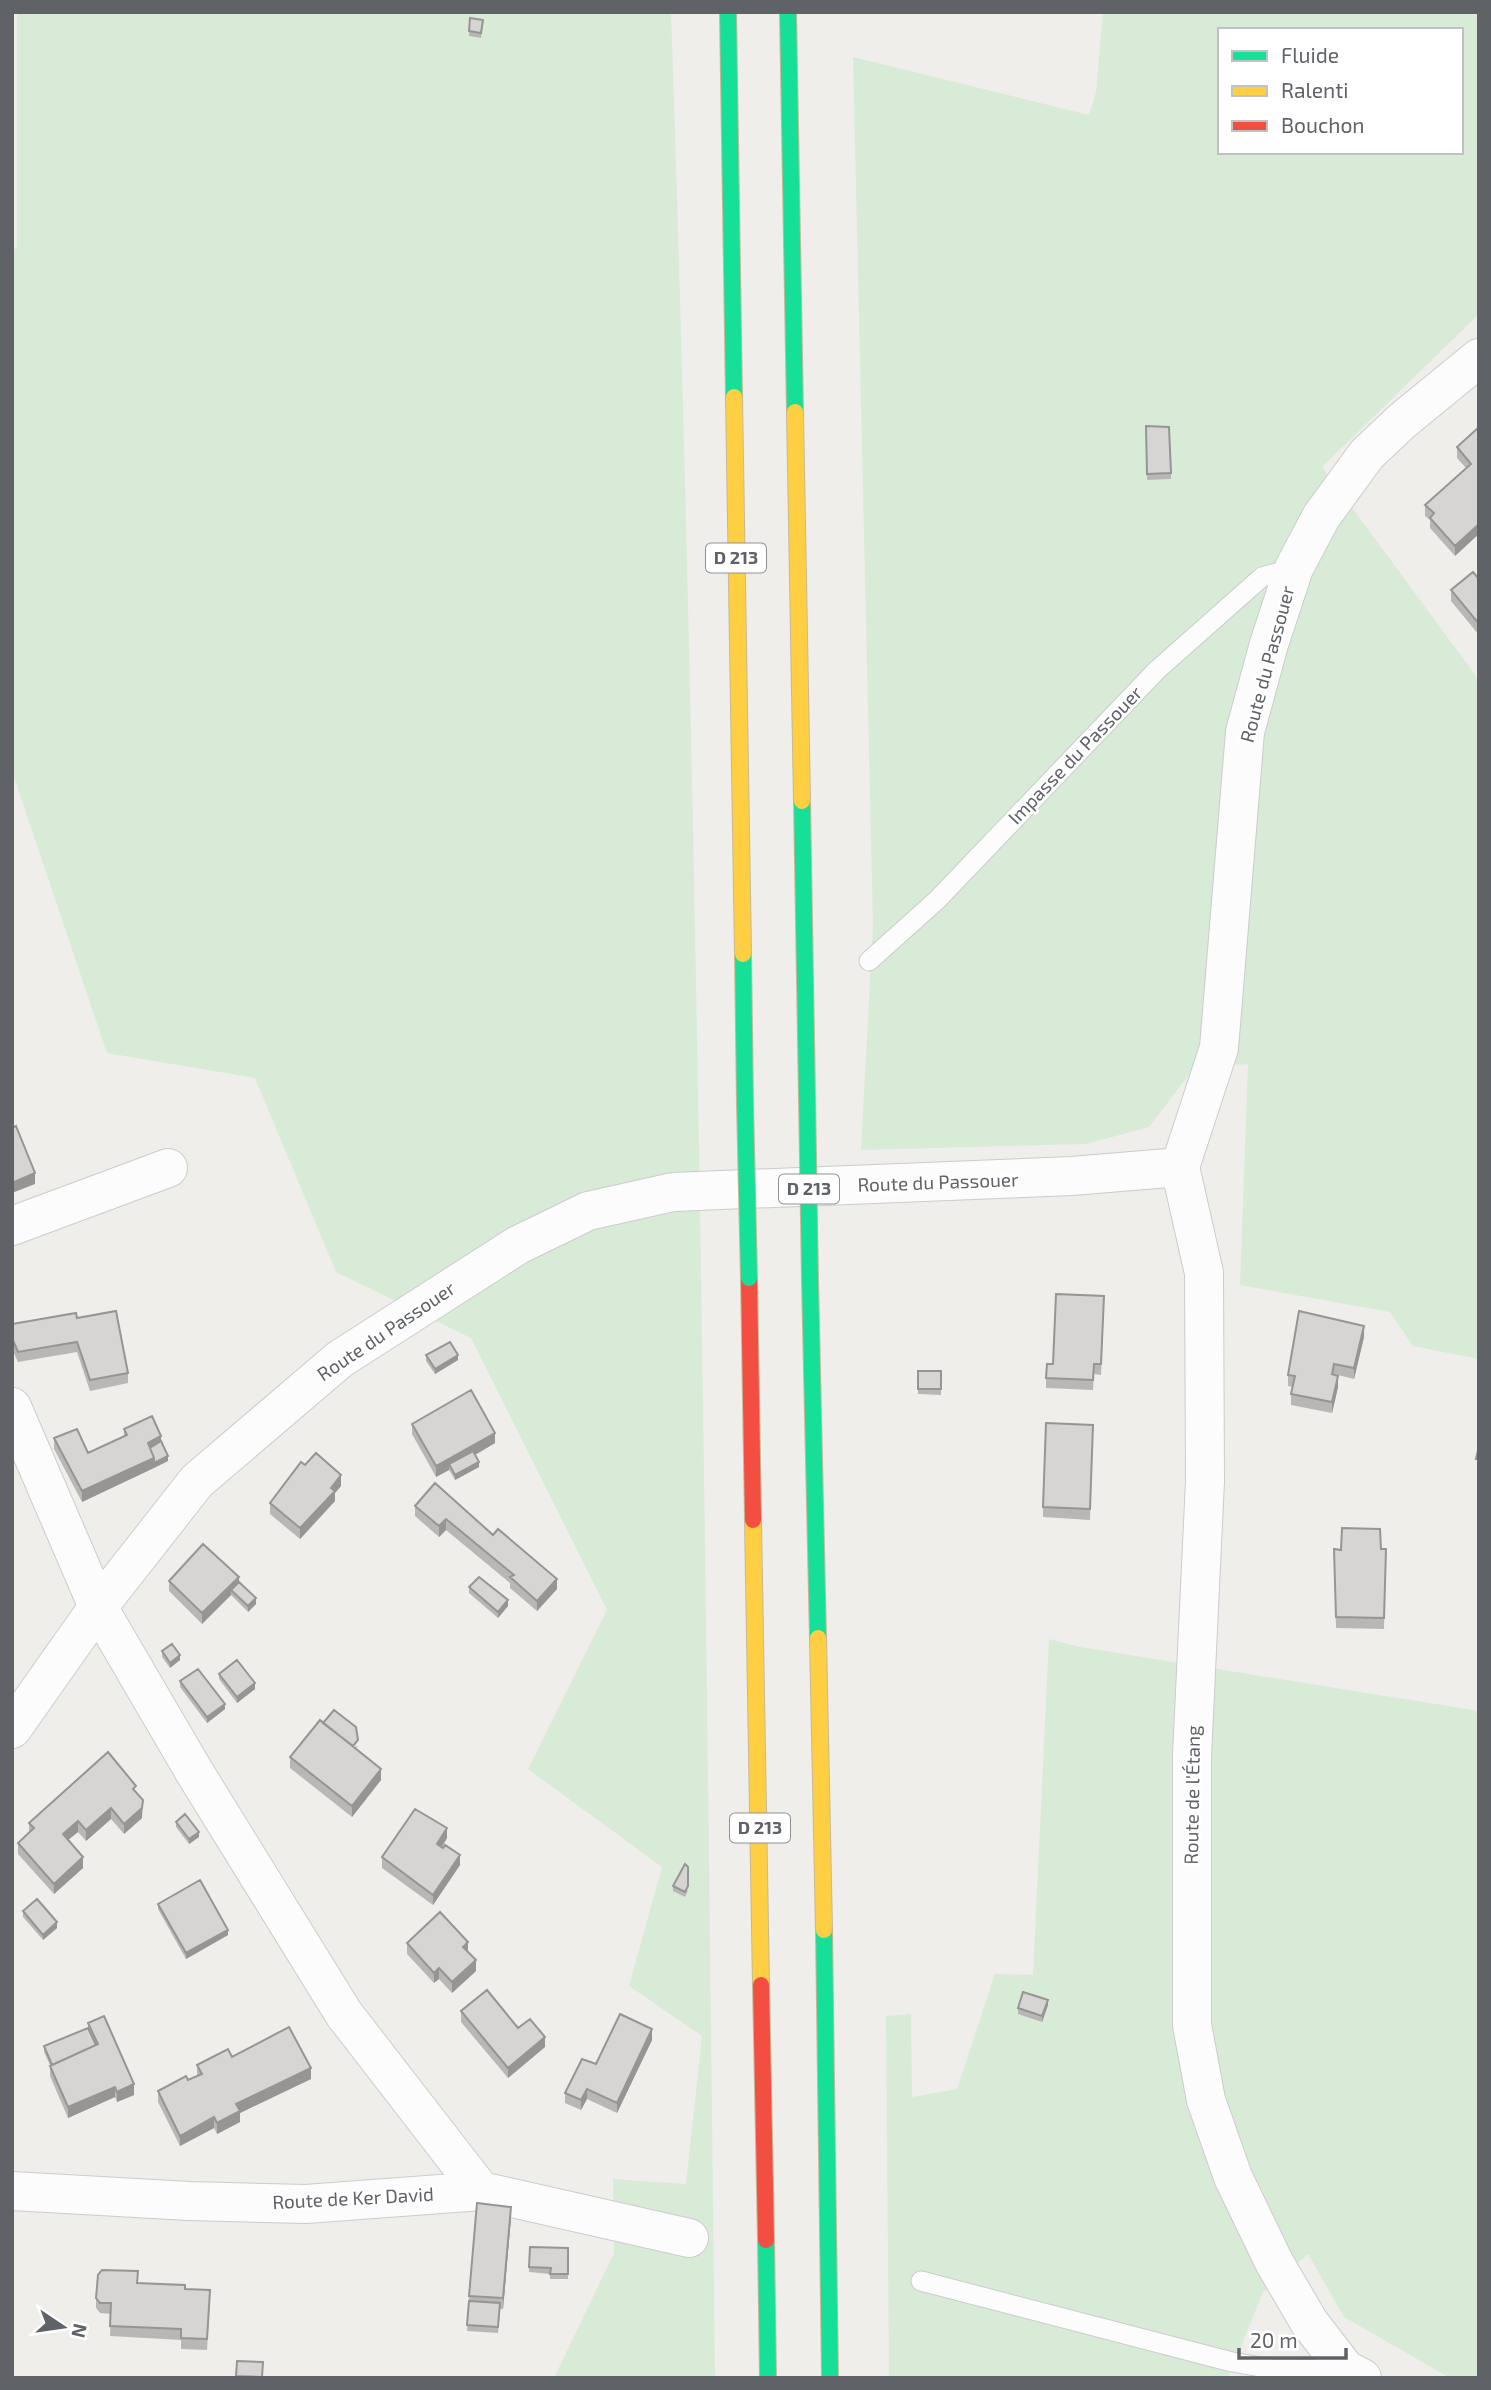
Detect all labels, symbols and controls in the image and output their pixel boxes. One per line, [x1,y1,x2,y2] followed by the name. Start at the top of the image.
[1218,28,1463,154] legend
[1281,42,1339,67] text: Fluide
[1281,77,1348,102] text: Ralenti
[1281,112,1365,137] text: Bouchon
[706,544,766,572] road number: D 213
[1235,583,1299,745] street label: Route du Passouer
[1003,681,1147,828] street label: Impasse du Passouer
[857,1167,1019,1196] street label: Route du Passouer
[779,1174,839,1204] road number: D 213
[312,1276,459,1385] street label: Route du Passouer
[1179,1725,1204,1865] street label: Route de l'Étang
[730,1814,790,1842] road number: D 213
[272,2182,434,2213] street label: Route de Ker David
[28,2292,98,2362] north arrow
[1239,2316,1346,2360] scale bar
[67,2322,93,2340] text: N
[1250,2327,1298,2352] text: 20 m

